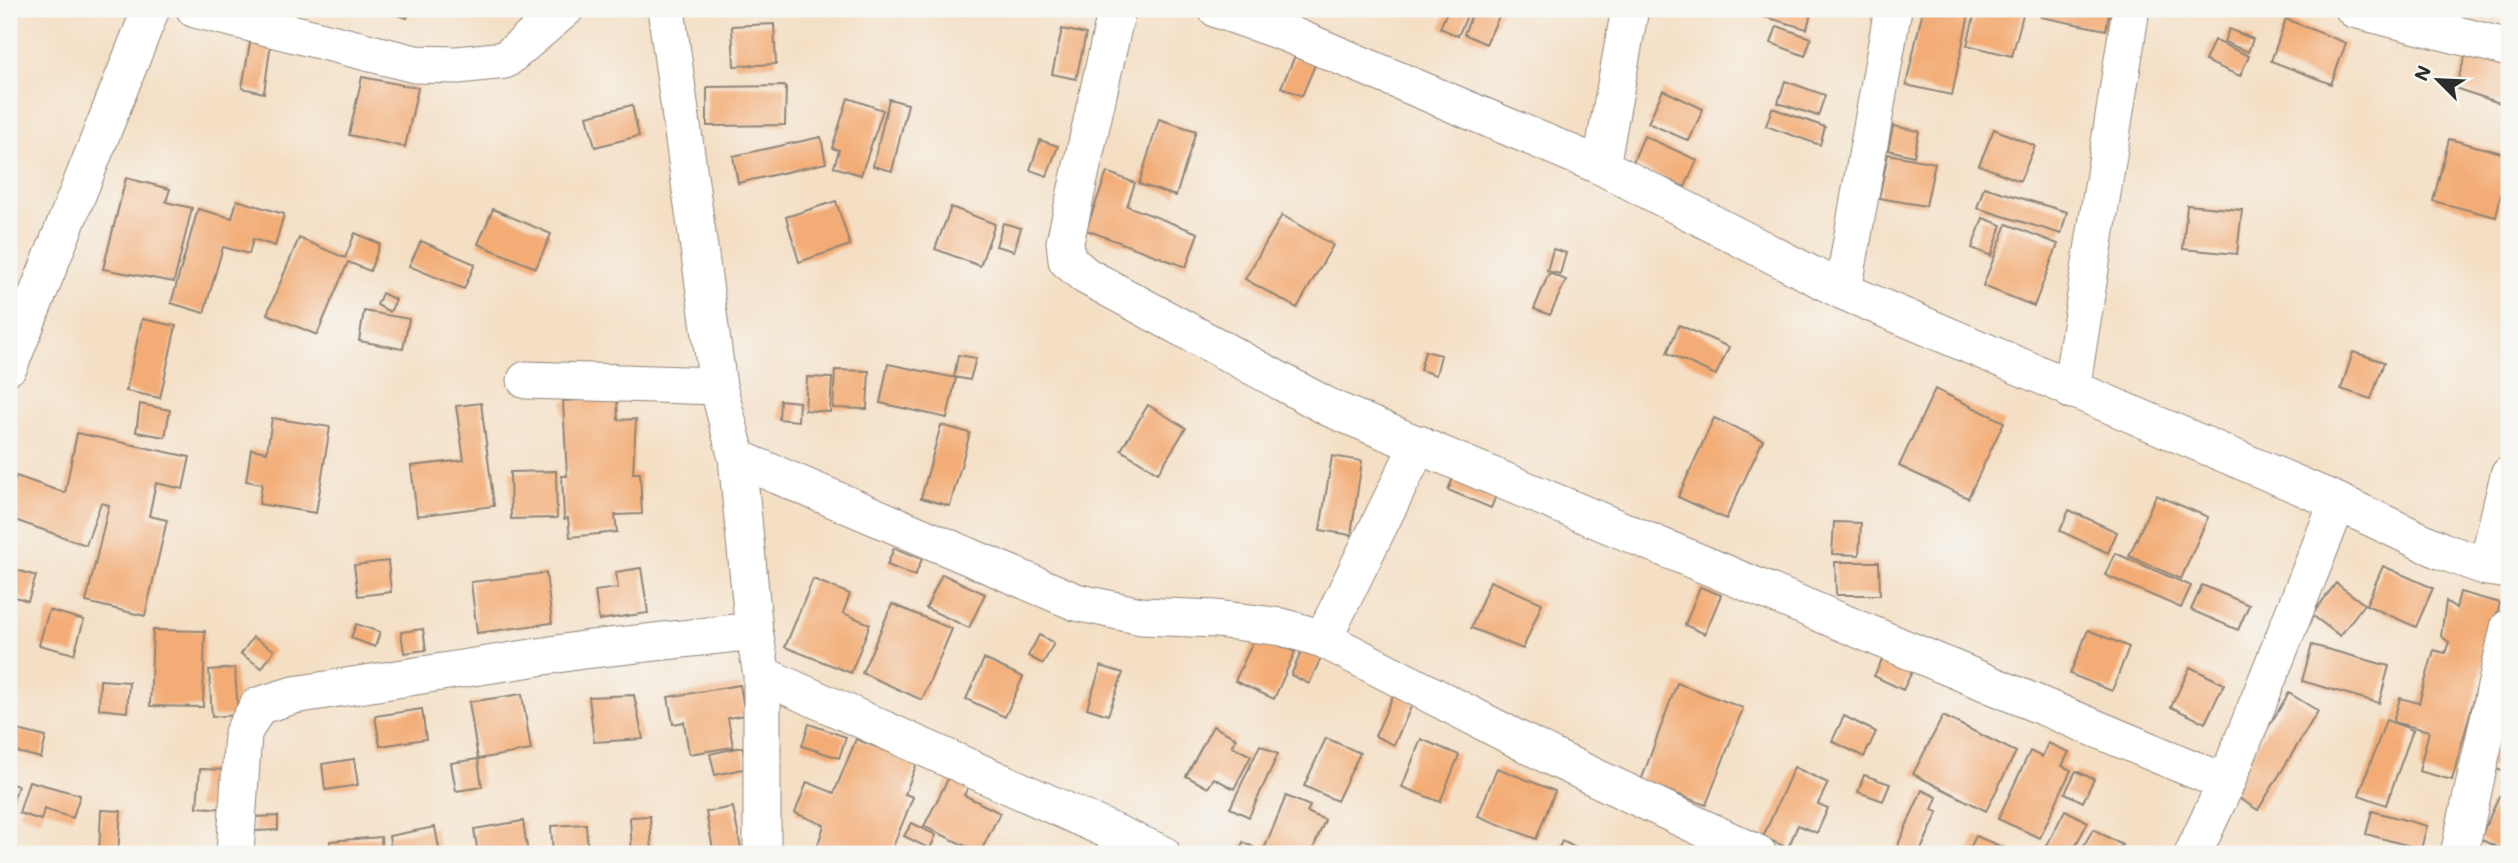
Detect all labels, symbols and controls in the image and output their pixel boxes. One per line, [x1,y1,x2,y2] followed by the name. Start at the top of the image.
[2402,46,2472,116] north arrow
[2408,61,2436,85] text: N

